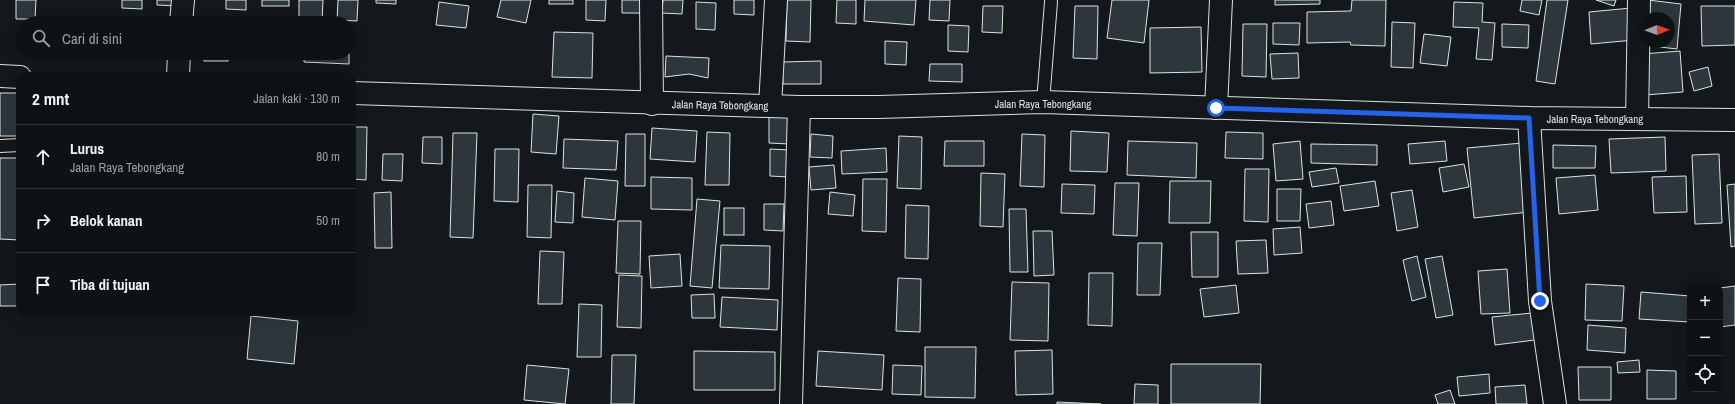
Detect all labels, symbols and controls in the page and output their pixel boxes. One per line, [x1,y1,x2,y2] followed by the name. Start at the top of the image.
[1639,12,1675,48] north arrow
[16,16,356,60] search box
[30,27,52,49] icon: search
[62,28,122,49] text: Cari di sini
[32,87,69,110] text: 2 mnt
[253,90,340,107] text: Jalan kaki · 130 m
[672,97,768,113] street label: Jalan Raya Tebongkang
[995,97,1091,111] street label: Jalan Raya Tebongkang
[1207,99,1225,117] route start
[1547,112,1643,126] street label: Jalan Raya Tebongkang
[70,138,104,159] text: Lurus
[32,146,54,168] icon: ahead
[316,148,340,165] text: 80 m
[70,159,184,176] text: Jalan Raya Tebongkang
[32,210,54,232] icon: right
[70,210,142,231] text: Belok kanan
[316,212,340,229] text: 50 m
[32,274,54,296] icon: arrive
[70,274,150,295] text: Tiba di tujuan
[1687,284,1723,392] map controls
[1687,284,1723,320] button: +
[1531,292,1549,310] route end
[1687,320,1723,356] button: −
[1687,356,1723,392] button: locate

